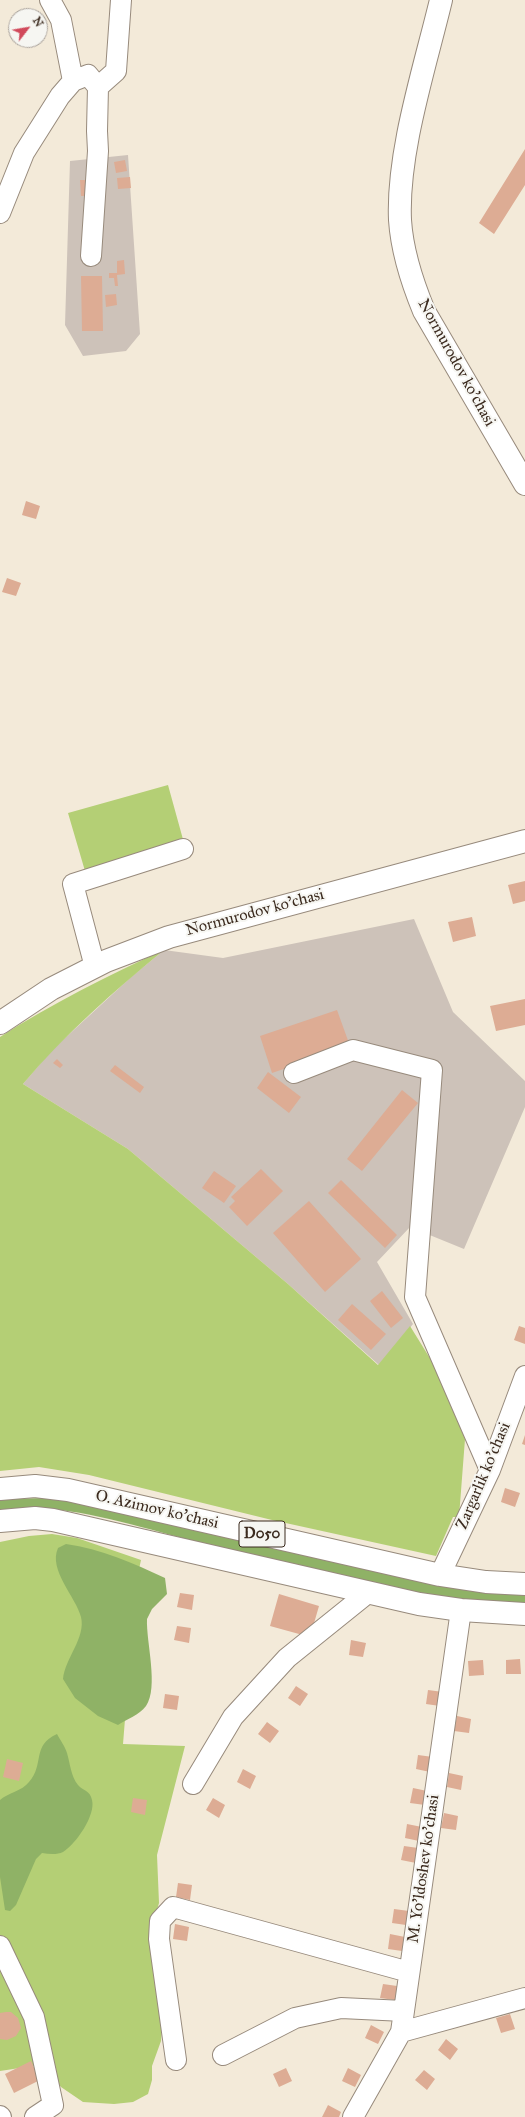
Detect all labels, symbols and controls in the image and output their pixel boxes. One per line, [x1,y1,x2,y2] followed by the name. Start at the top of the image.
[8,8,48,48] north arrow
[30,15,46,29] text: N
[413,296,499,430] street label: Normurodov ko'chasi
[184,885,326,941] street label: Normurodov ko'chasi
[453,1420,515,1532] street label: Zargarlik ko'chasi
[94,1487,220,1533] street label: O. Azimov ko'chasi
[239,1521,285,1547] road number: D050
[404,1794,444,1944] street label: M. Yo'ldoshev ko'chasi

